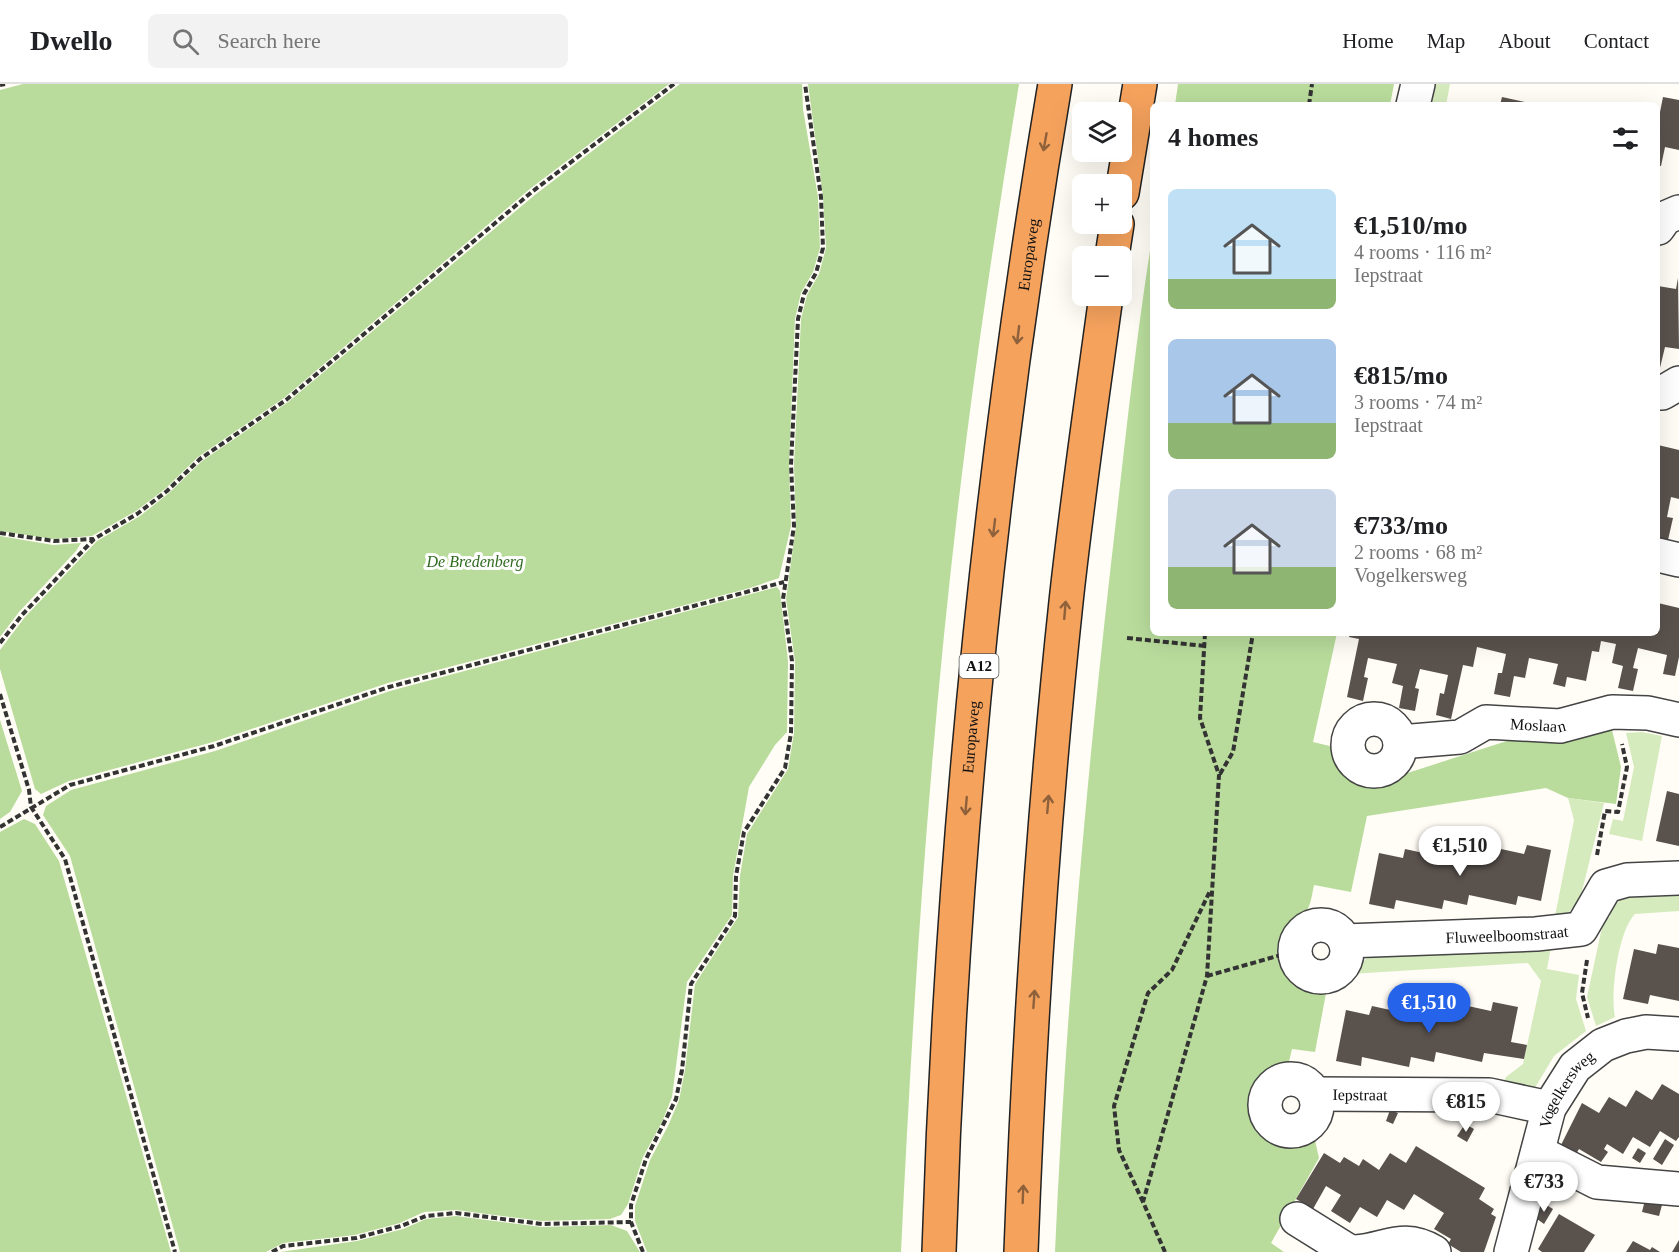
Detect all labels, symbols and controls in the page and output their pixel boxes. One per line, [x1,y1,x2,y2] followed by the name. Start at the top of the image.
[148,14,568,68] search box
[30,25,112,56] text: Dwello
[169,25,202,58] icon: search
[217,28,321,53] text: Search here
[1342,29,1394,53] text: Home
[1427,29,1465,53] text: Map
[1498,29,1551,53] text: About
[1584,29,1649,53] text: Contact
[1072,102,1132,306] map controls
[1072,102,1132,162] button: layers
[1609,122,1642,155] icon: filters
[1168,123,1258,152] text: 4 homes
[1040,131,1051,151] one-way arrow
[1072,174,1132,234] button: +
[1354,211,1467,240] text: €1,510/mo
[1216,213,1288,285] icon: home
[1014,217,1043,292] street label: Europaweg
[1354,241,1491,263] text: 4 rooms · 116 m²
[1072,246,1132,306] button: −
[1354,264,1423,286] text: Iepstraat
[1012,324,1023,344] one-way arrow
[1354,361,1448,390] text: €815/mo
[1216,363,1288,435] icon: home
[1354,391,1482,413] text: 3 rooms · 74 m²
[1354,414,1423,436] text: Iepstraat
[1354,511,1448,540] text: €733/mo
[1216,513,1288,585] icon: home
[988,518,999,538] one-way arrow
[1354,541,1482,563] text: 2 rooms · 68 m²
[426,553,524,571] park label: De Bredenberg
[1354,564,1467,586] text: Vogelkersweg
[1060,601,1071,621] one-way arrow
[960,654,998,678] road number: A12
[959,700,983,774] street label: Europaweg
[1510,715,1567,735] street label: Moslaan
[960,795,971,815] one-way arrow
[1043,795,1054,815] one-way arrow
[1411,826,1509,877] pin: €1,510
[1433,834,1488,856] text: €1,510
[1445,922,1570,946] street label: Fluweelboomstraat
[1380,983,1478,1034] pin: €1,510
[1028,989,1039,1009] one-way arrow
[1402,991,1457,1013] text: €1,510
[1536,1047,1598,1130] street label: Vogelkersweg
[1430,1082,1502,1133] pin: €815
[1332,1086,1388,1104] street label: Iepstraat
[1446,1090,1486,1112] text: €815
[1508,1162,1580,1213] pin: €733
[1524,1170,1564,1192] text: €733
[1017,1184,1028,1204] one-way arrow

